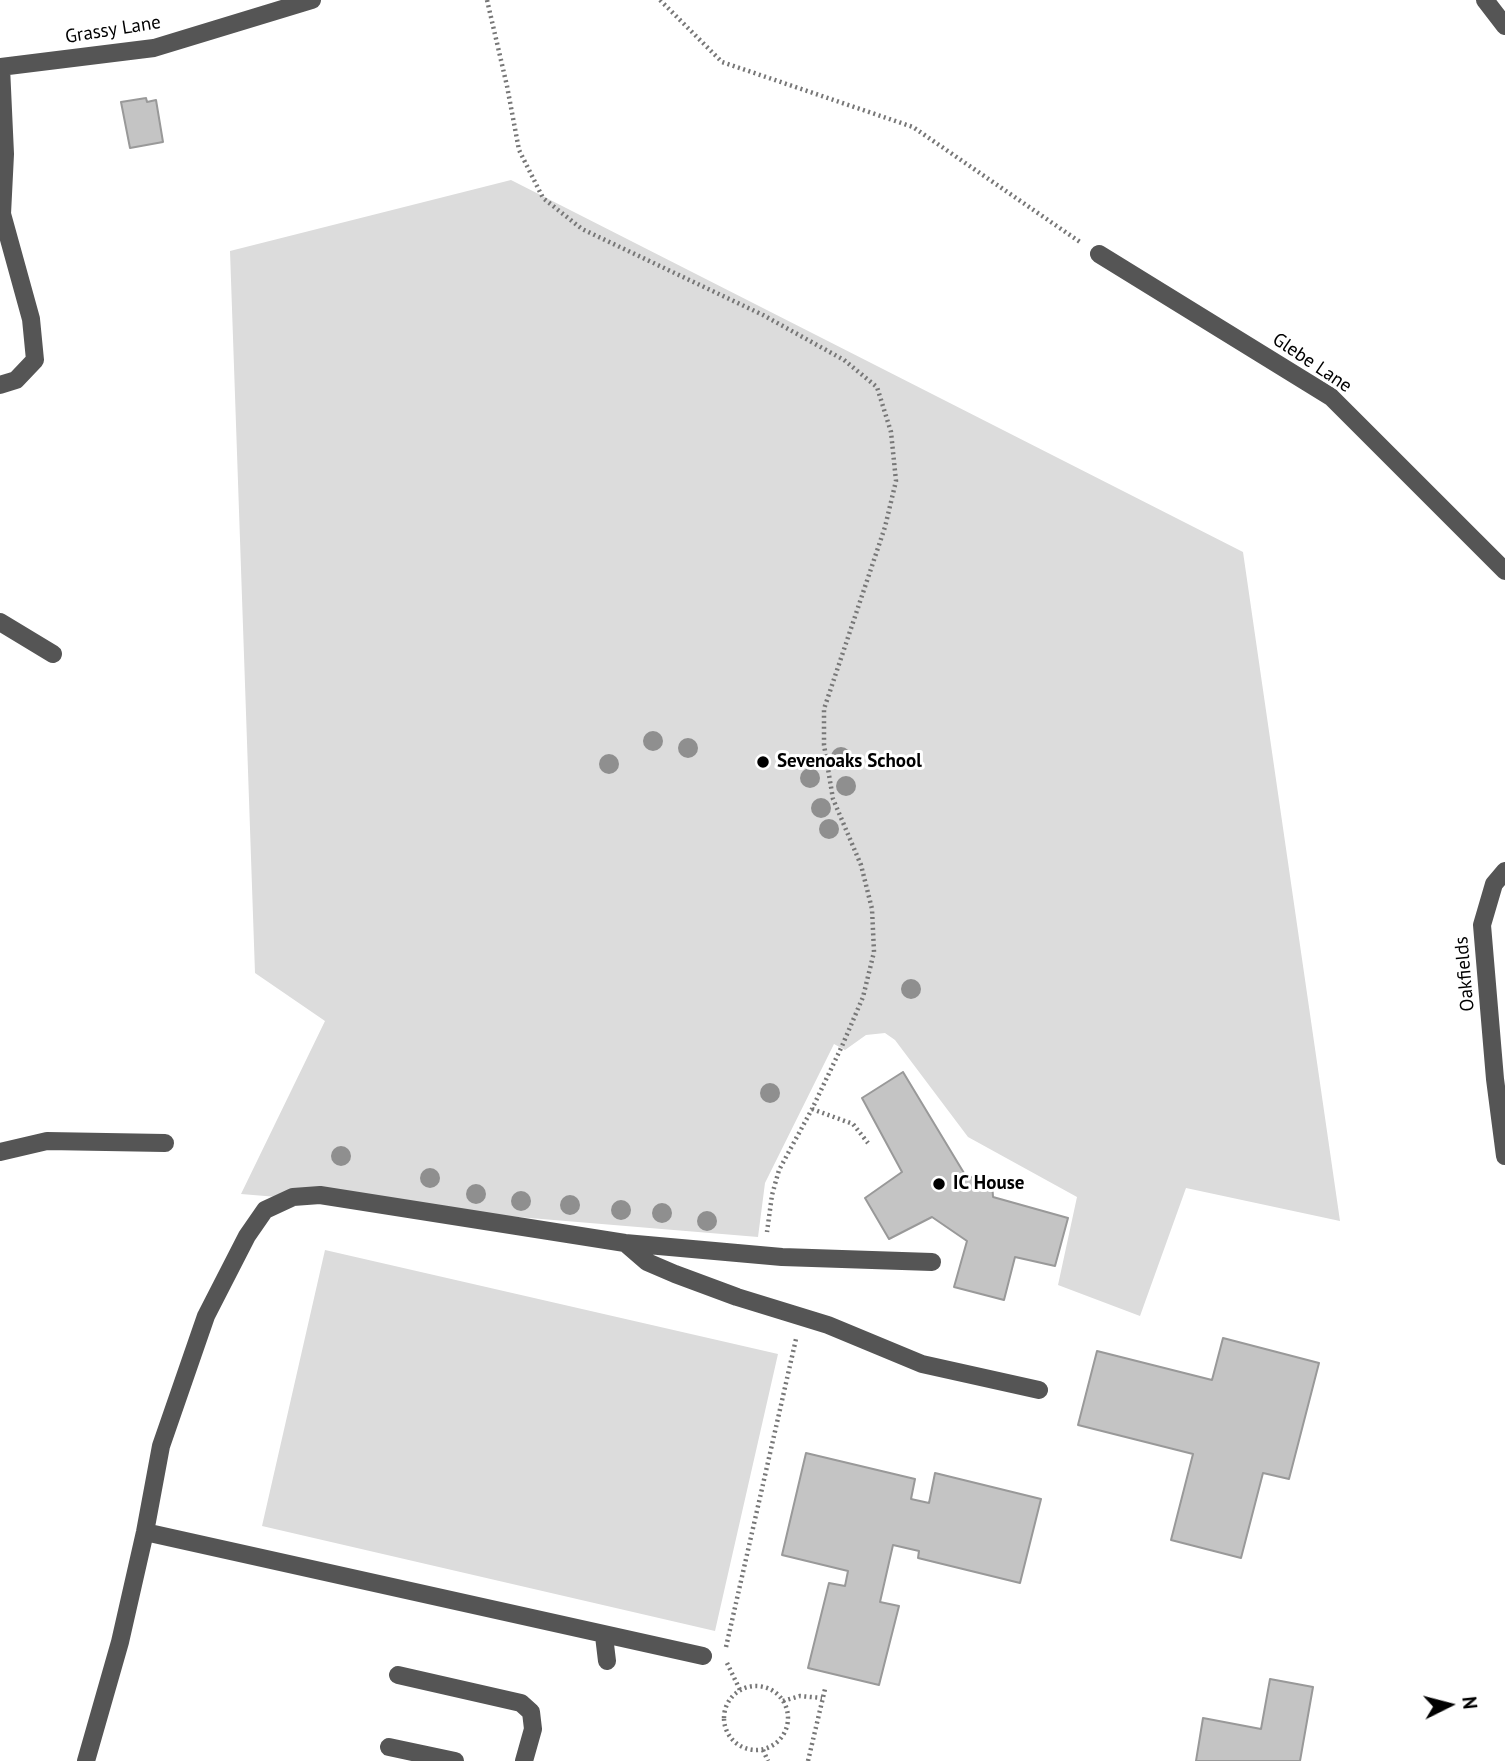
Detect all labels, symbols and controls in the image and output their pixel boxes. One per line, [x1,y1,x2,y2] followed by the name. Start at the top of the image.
[64,11,162,49] street label: Grassy Lane
[1268,328,1356,398] street label: Glebe Lane
[777,751,922,773] place label: Sevenoaks School
[755,754,771,770] marker: Sevenoaks School
[1450,936,1480,1012] street label: Oakfields
[953,1173,1024,1195] place label: IC House
[931,1176,947,1192] marker: IC House
[1414,1670,1484,1740] north arrow
[1457,1695,1482,1710] text: N

